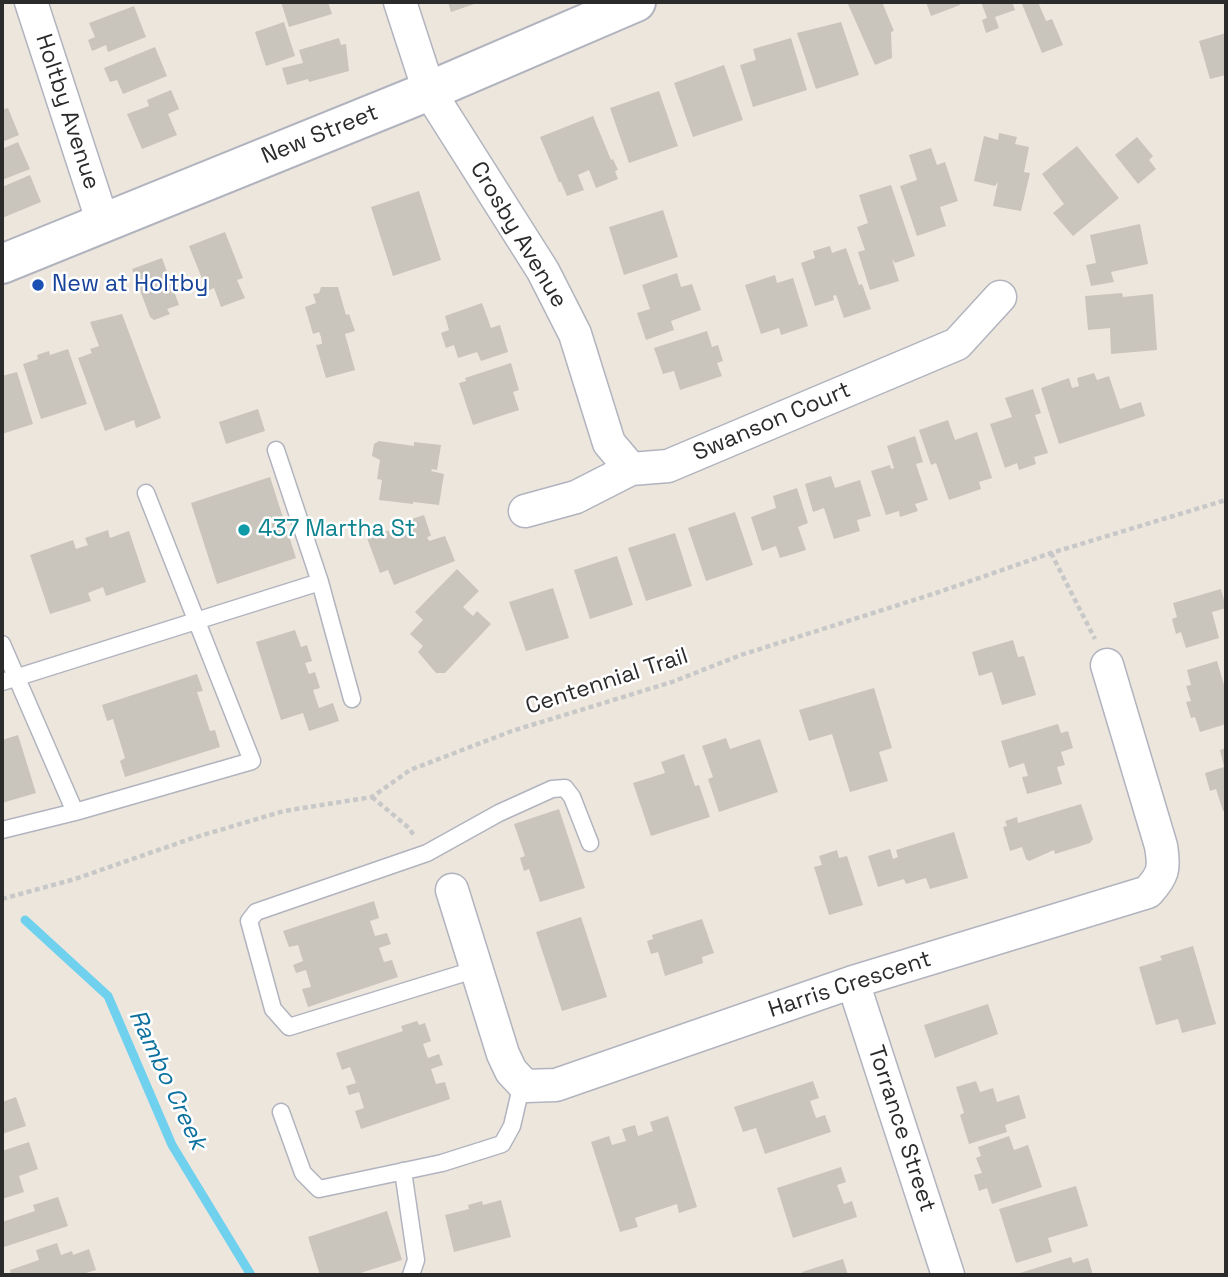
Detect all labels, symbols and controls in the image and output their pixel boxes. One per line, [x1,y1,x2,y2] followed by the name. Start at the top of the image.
[29,31,105,193] street label: Holtby Avenue
[258,99,382,171] street label: New Street
[464,157,572,313] street label: Crosby Avenue
[52,271,208,299] place label: New at Holtby
[30,277,46,293] marker: New at Holtby
[689,376,855,468] street label: Swanson Court
[258,516,415,544] place label: 437 Martha St
[236,522,252,538] marker: 437 Martha St
[522,643,692,721] street label: Centennial Trail
[765,946,935,1024] street label: Harris Crescent
[122,1005,212,1155] water label: Rambo Creek
[861,1042,941,1216] street label: Torrance Street

